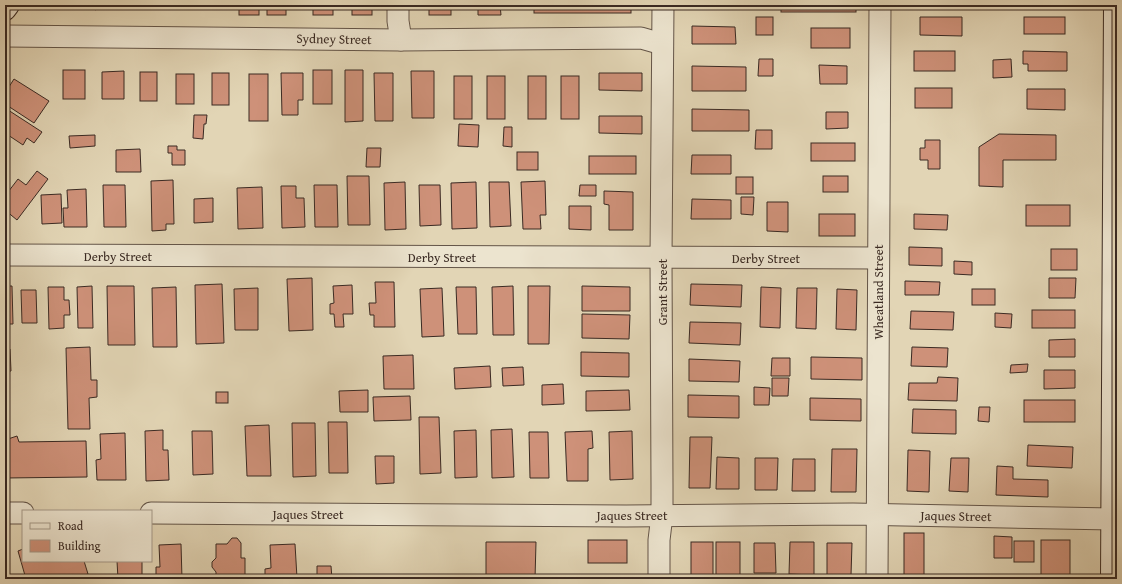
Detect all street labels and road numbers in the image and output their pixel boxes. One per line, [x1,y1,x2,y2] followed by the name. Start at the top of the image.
[296,29,372,49] street label: Sydney Street
[869,244,888,339] street label: Wheatland Street
[84,247,153,266] street label: Derby Street
[408,248,477,267] street label: Derby Street
[732,249,801,268] street label: Derby Street
[653,258,672,325] street label: Grant Street
[270,505,344,524] street label: Jaques Street
[594,506,668,525] street label: Jaques Street
[918,506,992,526] street label: Jaques Street

